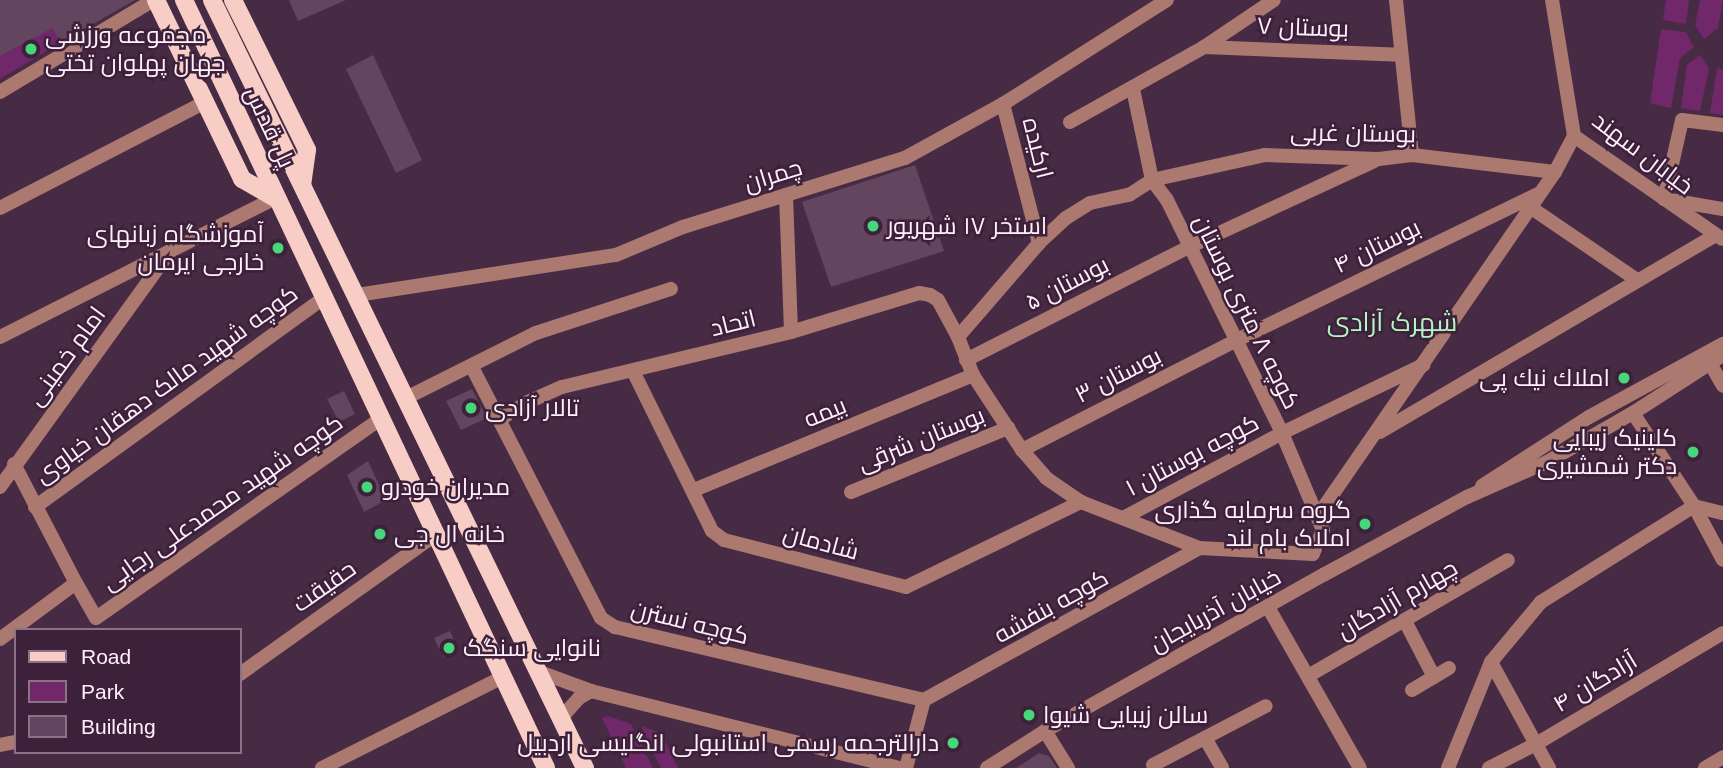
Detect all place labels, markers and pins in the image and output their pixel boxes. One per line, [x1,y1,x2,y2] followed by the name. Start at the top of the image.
[45,21,226,77] place label: مجموعه ورزشی جهان پهلوان تختی
[23,41,39,57] marker: مجموعه ورزشی جهان پهلوان تختی
[887,212,1047,240] place label: استخر ١٧ شهریور
[865,218,881,234] marker: استخر ١٧ شهریور
[87,220,264,276] place label: آموزشگاه زبانهای خارجی ایرمان
[270,240,286,256] marker: آموزشگاه زبانهای خارجی ایرمان
[1479,364,1610,392] place label: املاك نيك پى
[1616,370,1632,386] marker: املاك نيك پى
[485,394,579,422] place label: تالار آزادی
[463,400,479,416] marker: تالار آزادی
[1537,424,1677,480] place label: کلینیک زیبایی دکتر شمشیری
[1683,442,1703,462] marker: کلینیک زیبایی دکتر شمشیری
[381,473,510,501] place label: مدیران خودرو
[359,479,375,495] marker: مدیران خودرو
[1154,496,1351,552] place label: گروه سرمایه گذاری املاک بام لند
[1357,516,1373,532] marker: گروه سرمایه گذاری املاک بام لند
[394,520,505,548] place label: خانه ال جی
[372,526,388,542] marker: خانه ال جی
[463,634,601,662] place label: نانوایی سنگک
[441,640,457,656] marker: نانوایی سنگک
[1043,701,1208,729] place label: سالن زیبایی شیوا
[1021,707,1037,723] marker: سالن زیبایی شیوا
[517,729,939,757] place label: دارالترجمه رسمی استانبولی انگلیسی اردبیل
[945,735,961,751] marker: دارالترجمه رسمی استانبولی انگلیسی اردبیل

